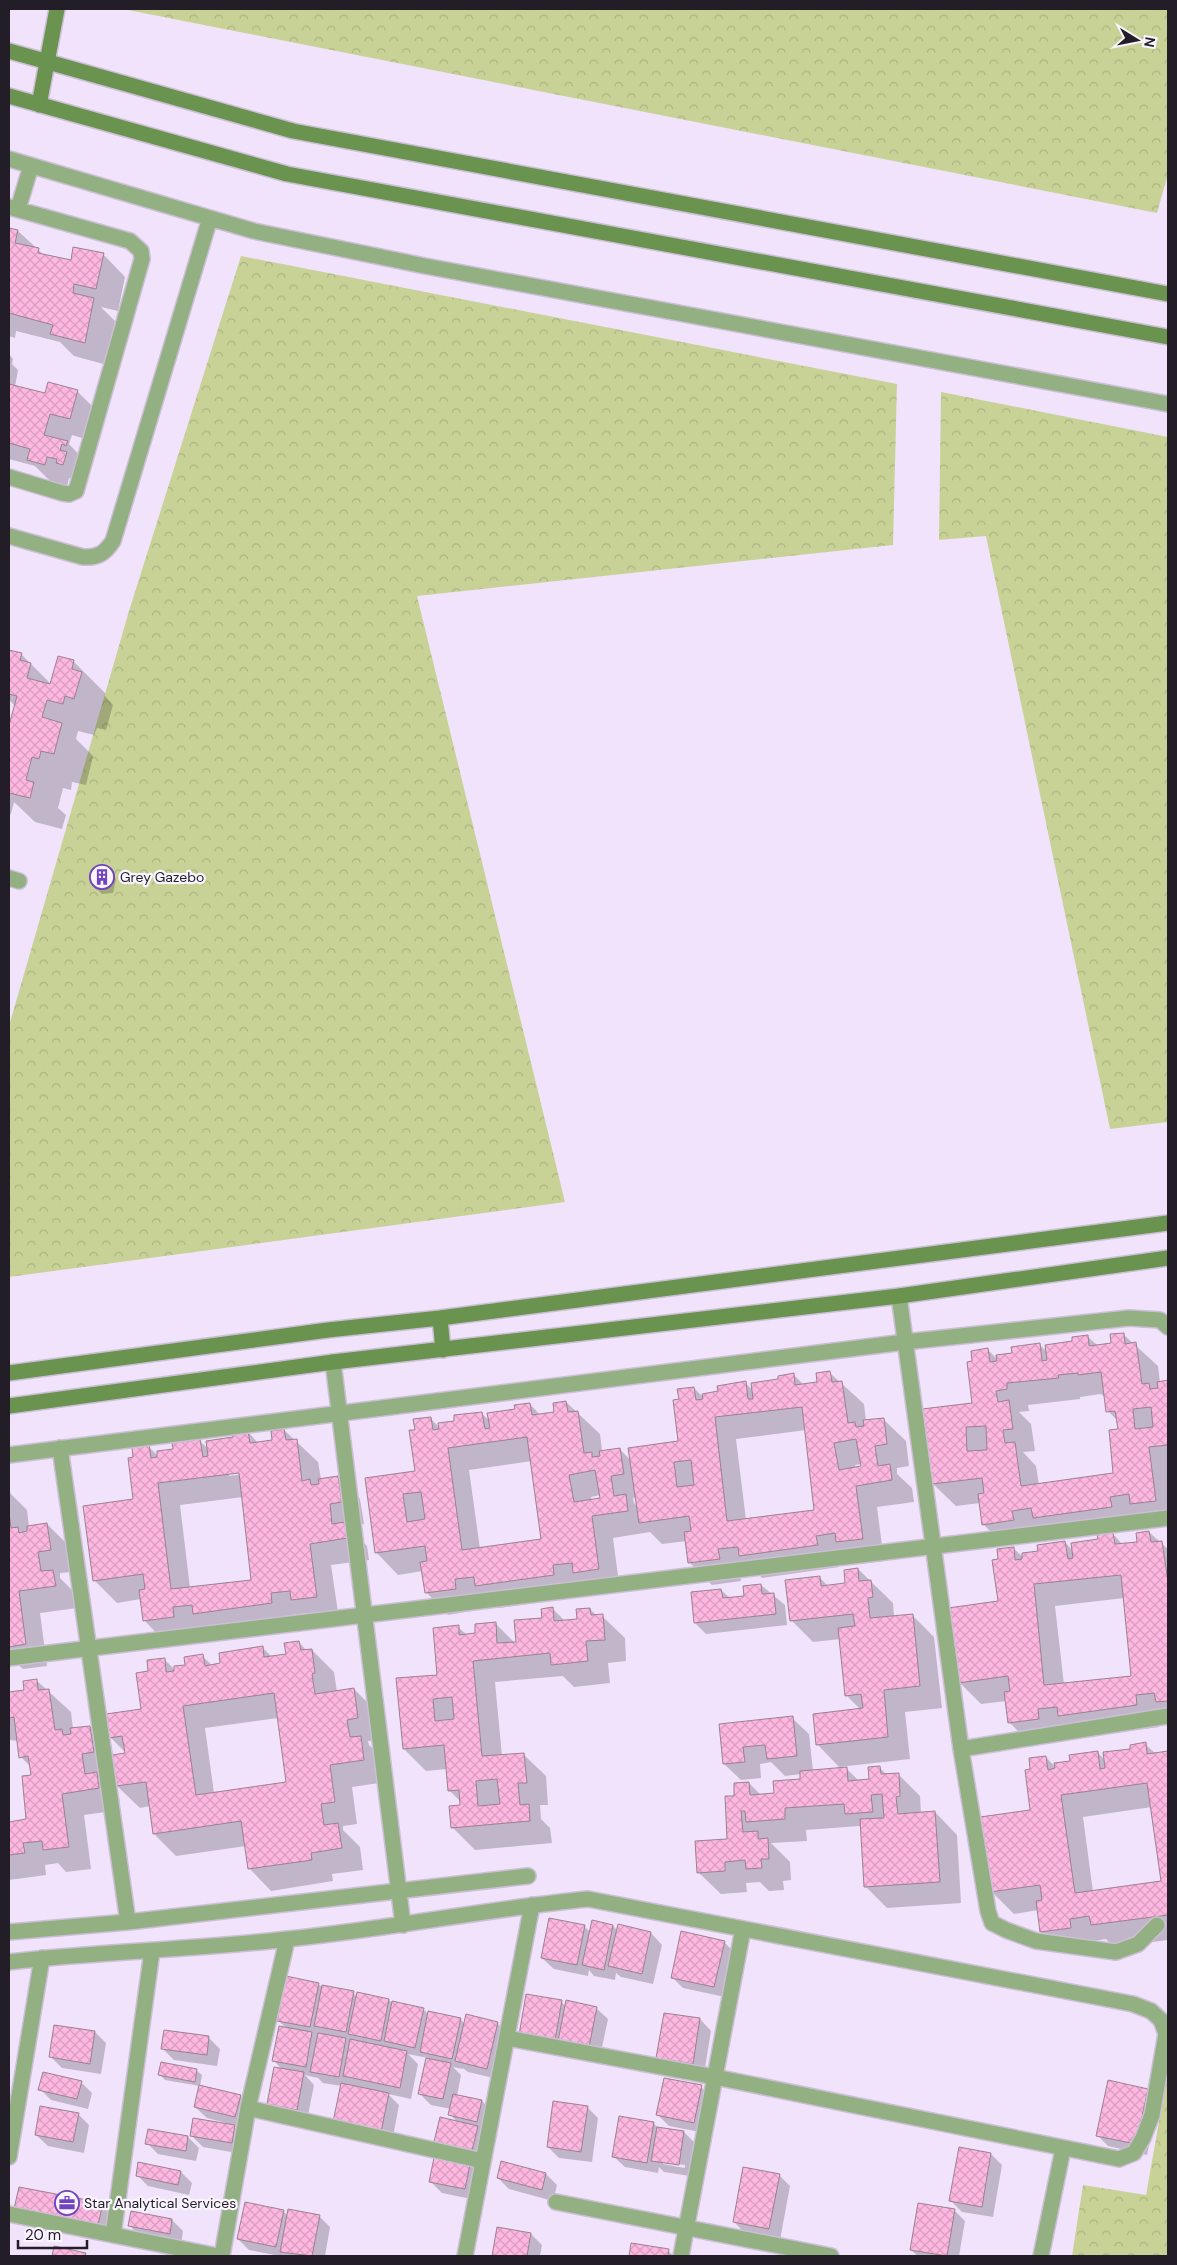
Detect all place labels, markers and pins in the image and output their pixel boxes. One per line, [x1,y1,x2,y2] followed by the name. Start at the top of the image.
[89,864,115,890] building icon: Grey Gazebo
[120,868,204,886] place label: Grey Gazebo
[54,2190,80,2216] office icon: Star Analytical Services
[84,2194,236,2212] place label: Star Analytical Services

